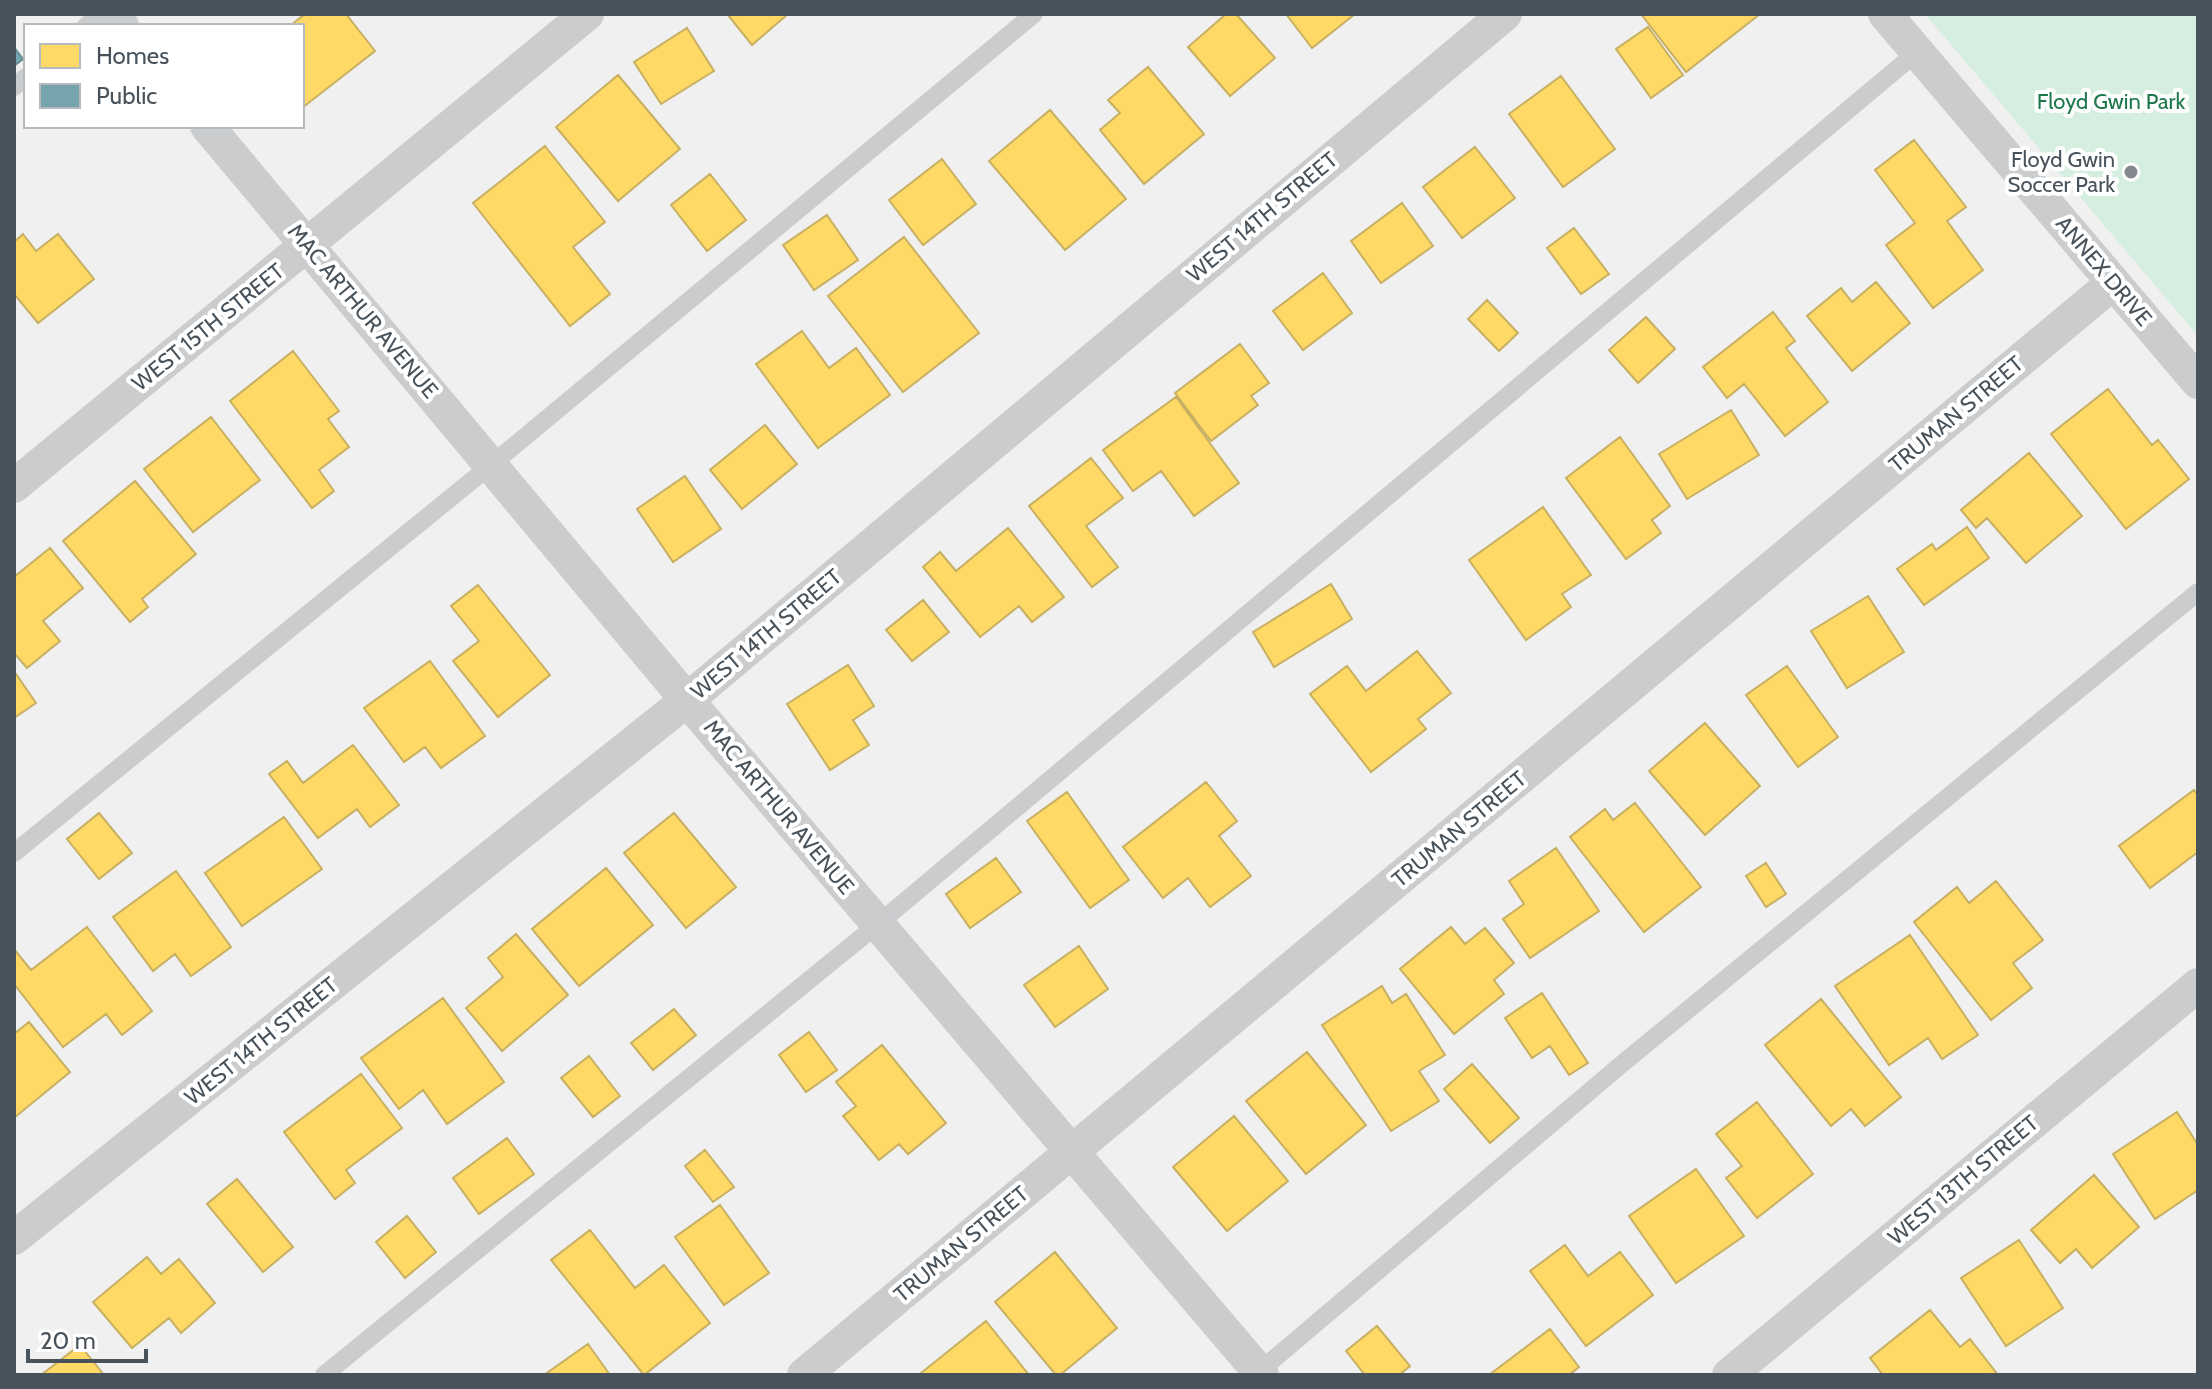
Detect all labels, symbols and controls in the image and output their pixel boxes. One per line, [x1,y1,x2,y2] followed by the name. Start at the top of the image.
[24,24,304,128] legend
[96,41,169,70] text: Homes
[96,81,157,110] text: Public
[2037,88,2185,115] park label: Floyd Gwin Park
[1181,146,1343,288] street label: WEST 14TH STREET
[2008,146,2115,198] place label: Floyd Gwin Soccer Park
[2122,163,2140,181] marker: Floyd Gwin Soccer Park
[2050,211,2158,331] street label: ANNEX DRIVE
[282,218,444,404] street label: MAC ARTHUR AVENUE
[127,257,290,397] street label: WEST 15TH STREET
[1884,350,2029,478] street label: TRUMAN STREET
[685,563,847,705] street label: WEST 14TH STREET
[698,714,860,900] street label: MAC ARTHUR AVENUE
[1387,765,1532,893] street label: TRUMAN STREET
[179,971,343,1111] street label: WEST 14TH STREET
[1882,1109,2044,1251] street label: WEST 13TH STREET
[889,1180,1034,1308] street label: TRUMAN STREET
[28,1313,146,1363] scale bar
[40,1326,96,1355] text: 20 m

